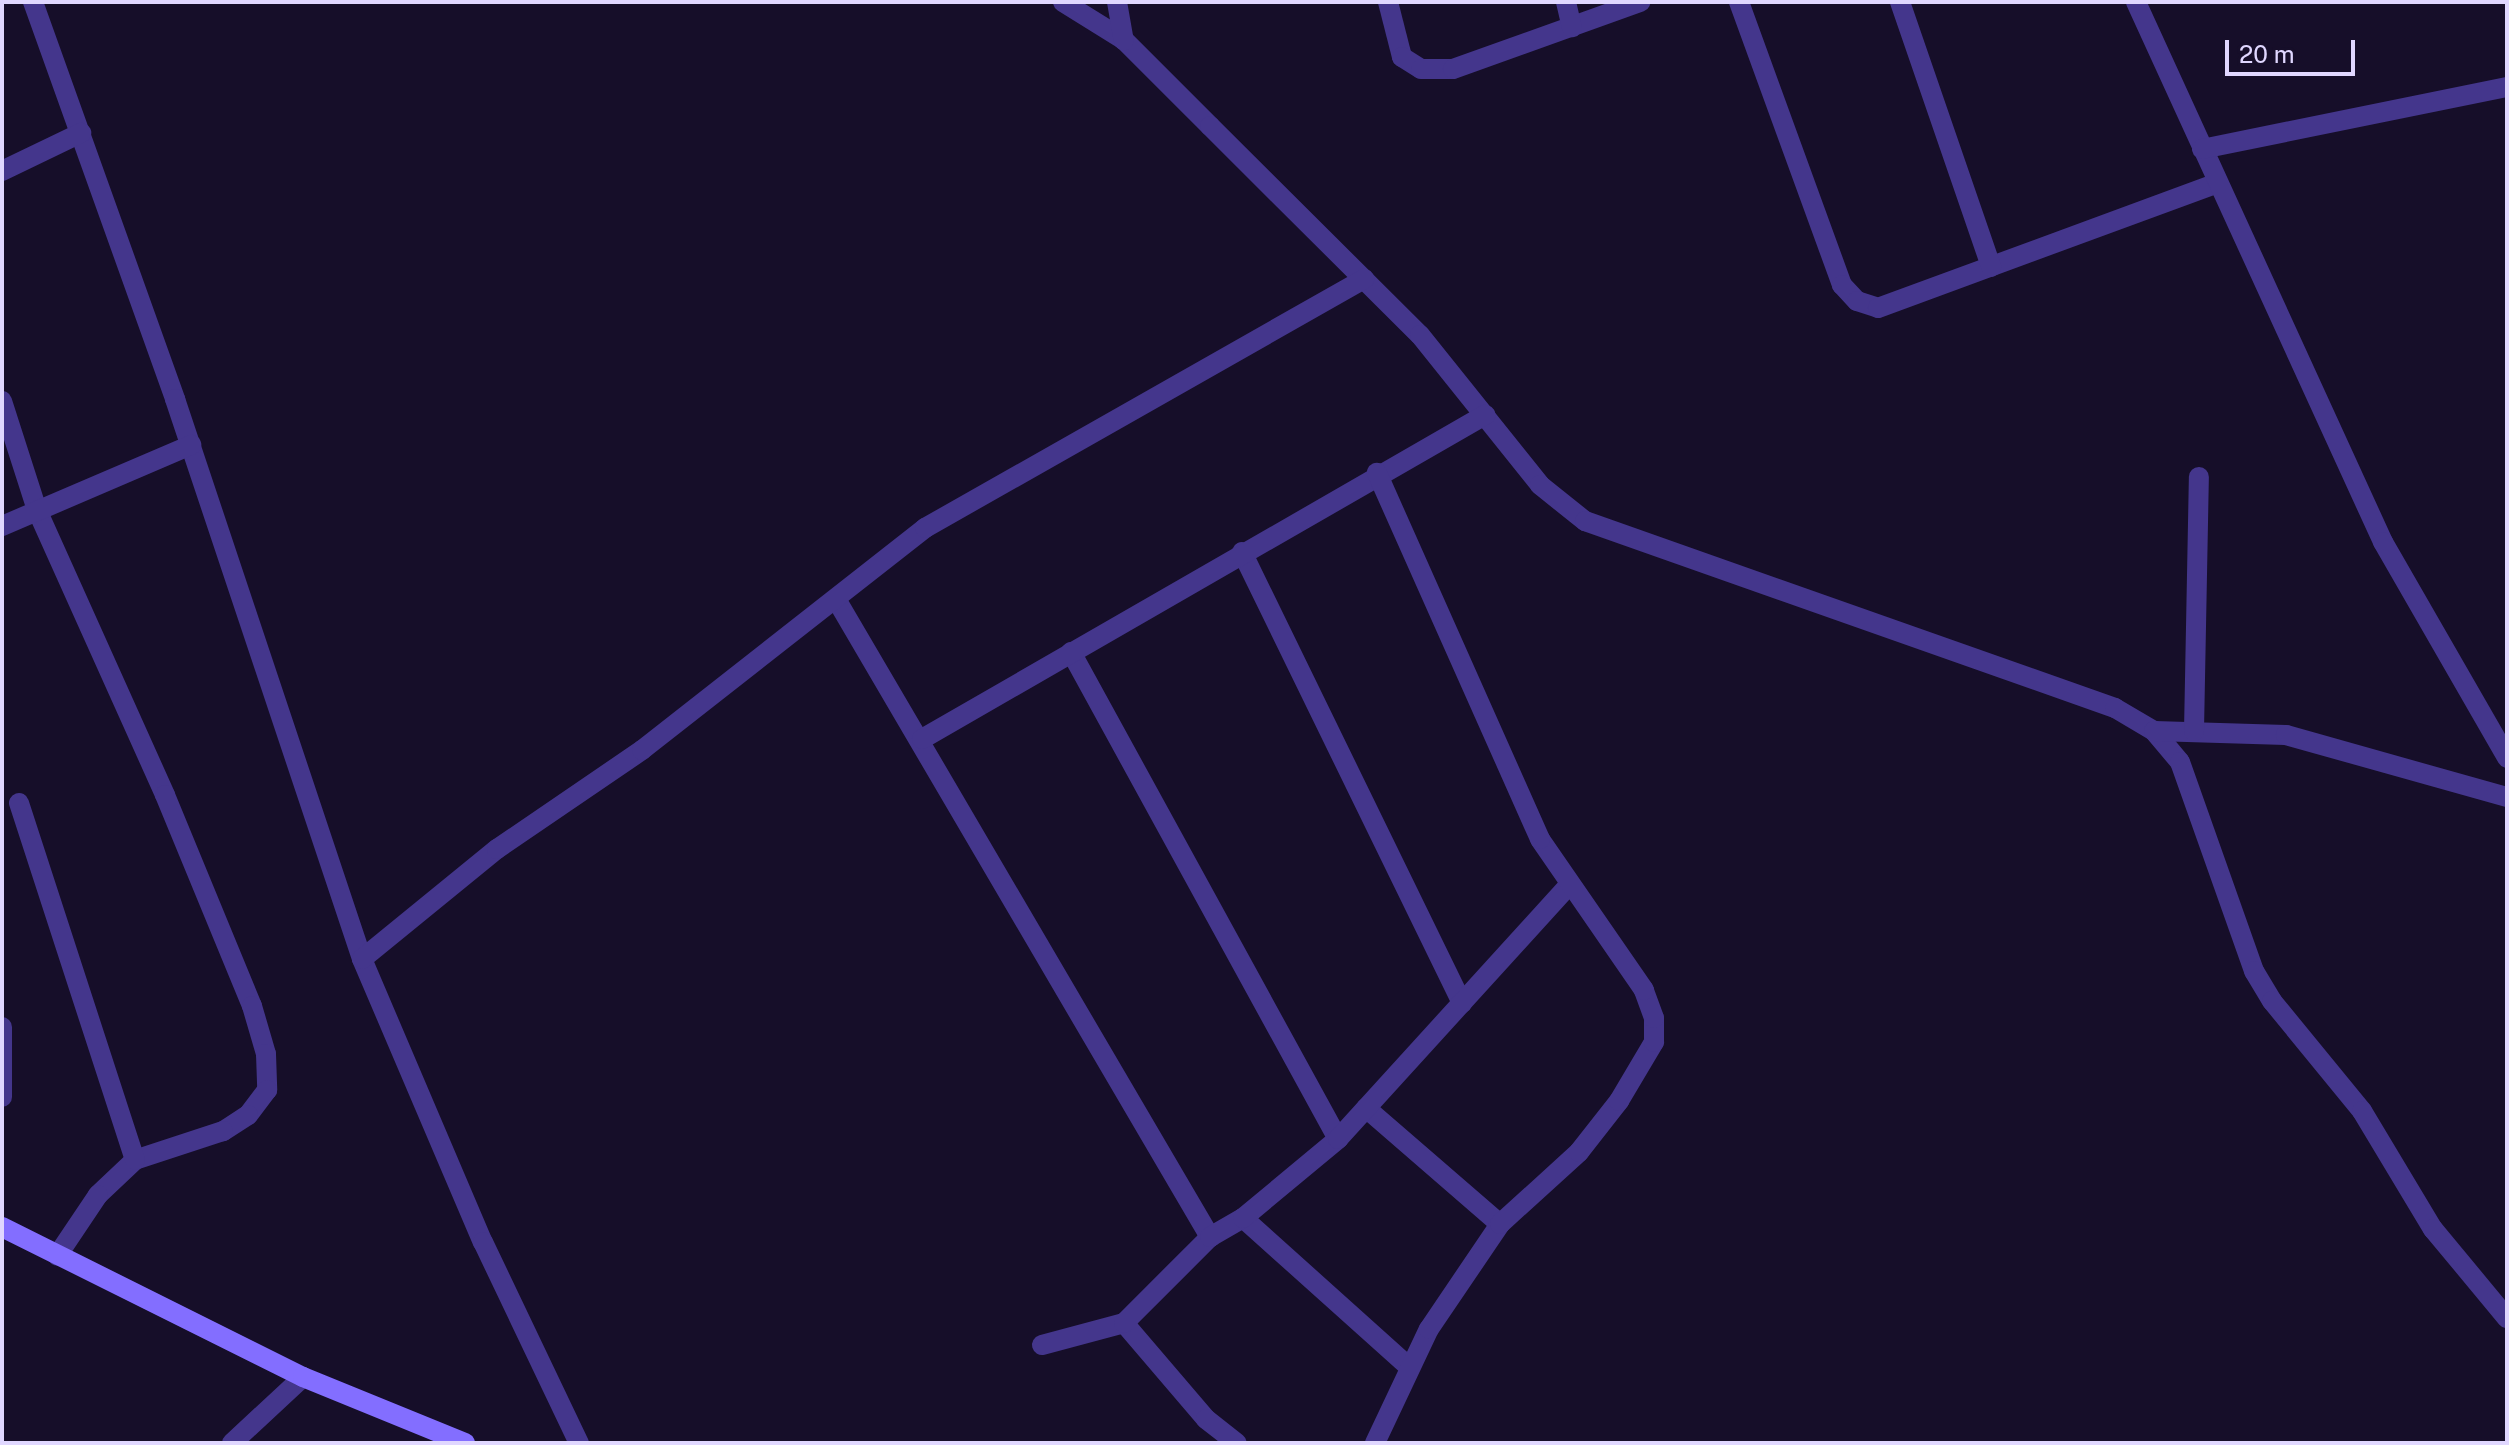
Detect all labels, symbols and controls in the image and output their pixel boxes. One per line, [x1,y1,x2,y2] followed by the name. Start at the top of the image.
[2229,24,2359,74] scale bar
[2239,40,2295,68] text: 20 m

